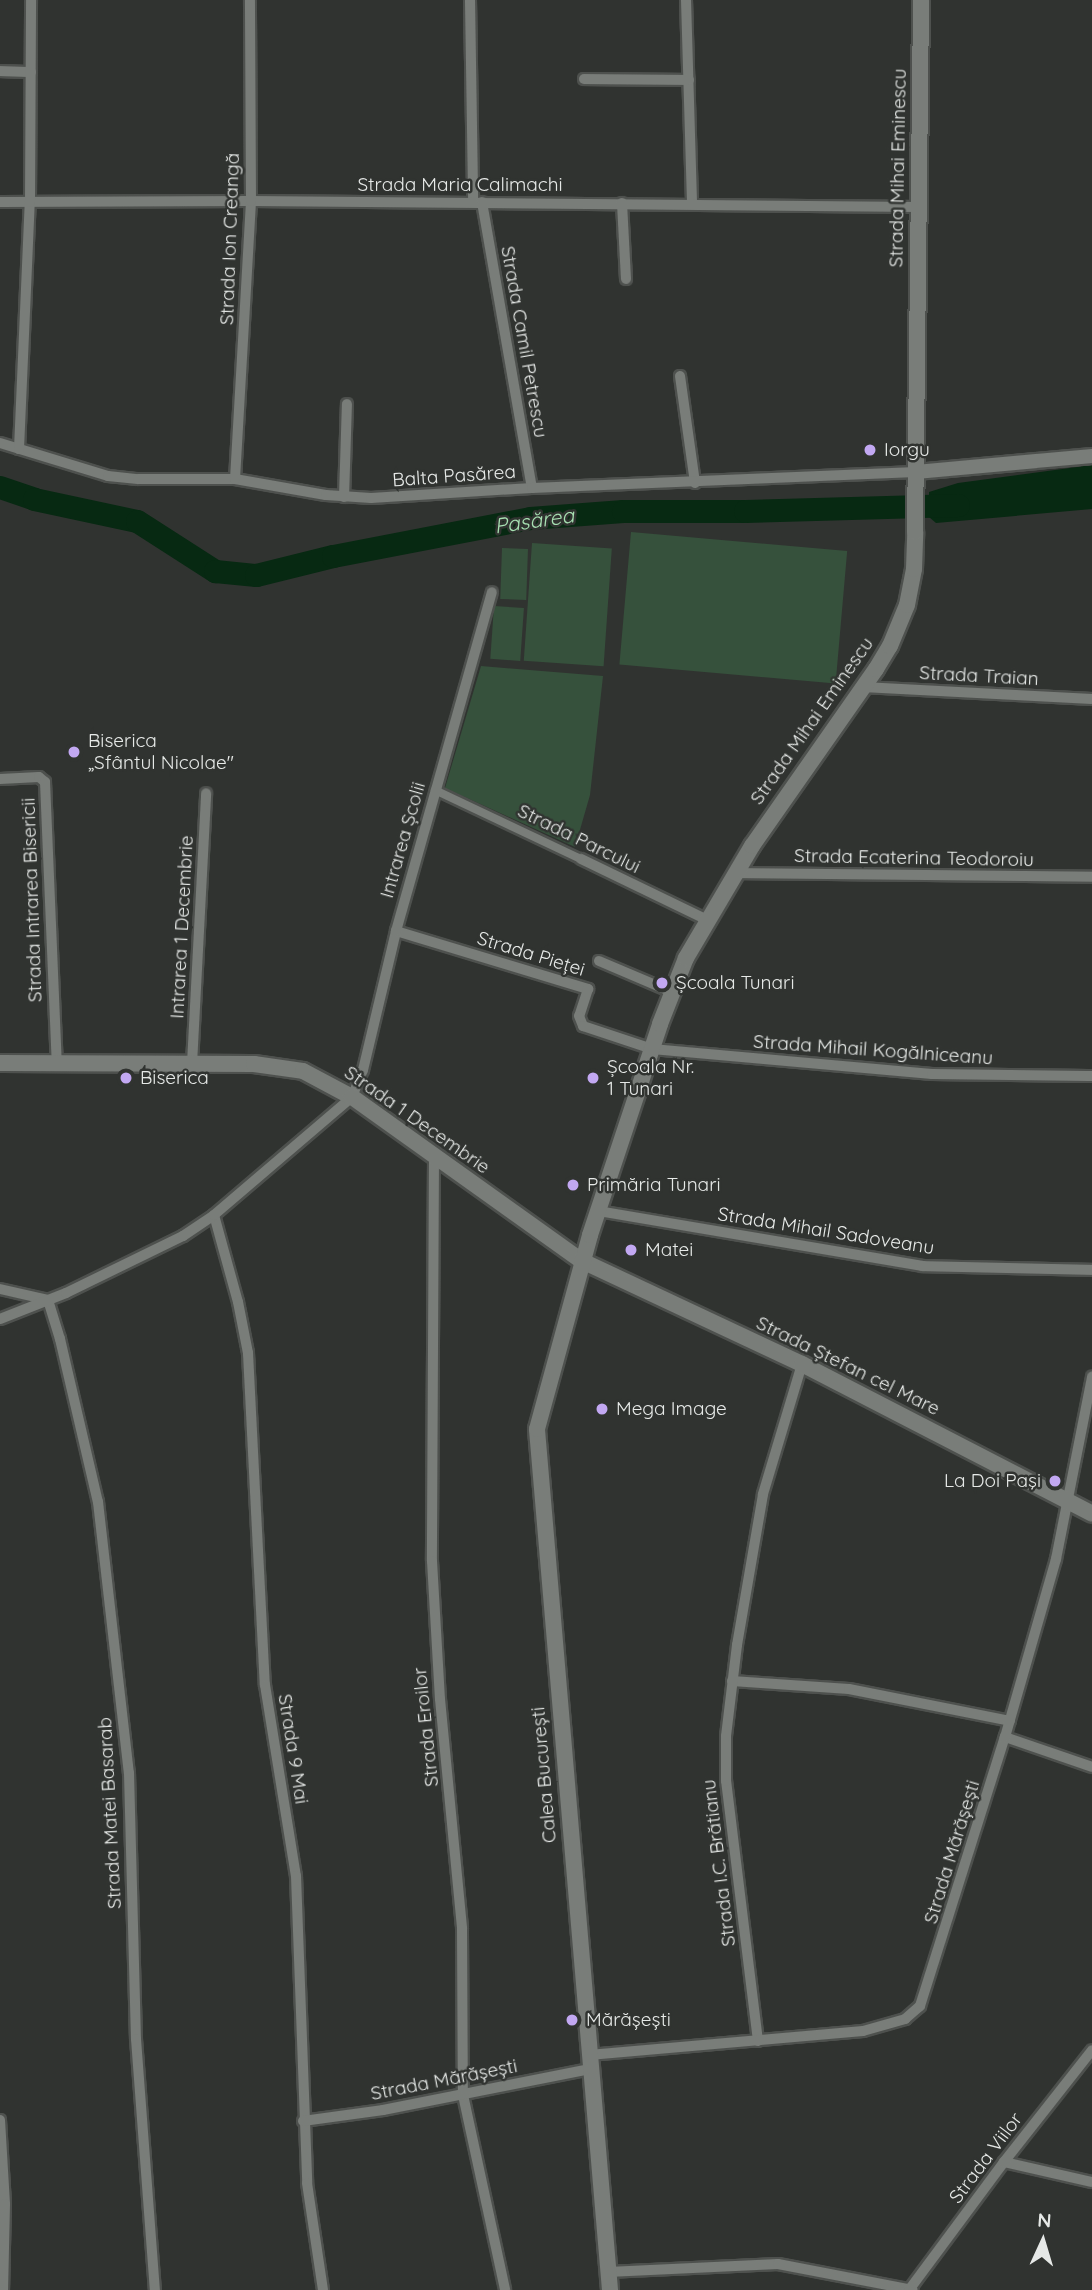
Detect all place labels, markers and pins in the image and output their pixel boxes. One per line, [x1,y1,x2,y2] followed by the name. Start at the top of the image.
[884,439,930,461] place label: Iorgu
[862,442,878,458] marker: Iorgu
[88,730,234,774] place label: Biserica „Sfântul Nicolae"
[66,744,82,760] marker: Biserica „Sfântul Nicolae"
[676,972,794,994] place label: Școala Tunari
[654,975,670,991] marker: Școala Tunari
[607,1056,694,1100] place label: Școala Nr. 1 Tunari
[140,1067,209,1089] place label: Biserica
[118,1070,134,1086] marker: Biserica
[585,1070,601,1086] marker: Școala Nr. 1 Tunari
[587,1174,721,1196] place label: Primăria Tunari
[565,1177,581,1193] marker: Primăria Tunari
[645,1239,693,1261] place label: Matei
[623,1242,639,1258] marker: Matei
[616,1398,727,1420] place label: Mega Image
[594,1401,610,1417] marker: Mega Image
[944,1470,1041,1492] place label: La Doi Paşi
[1047,1473,1063,1489] marker: La Doi Paşi
[586,2009,671,2031] place label: Mărășești
[564,2012,580,2028] marker: Mărășești

